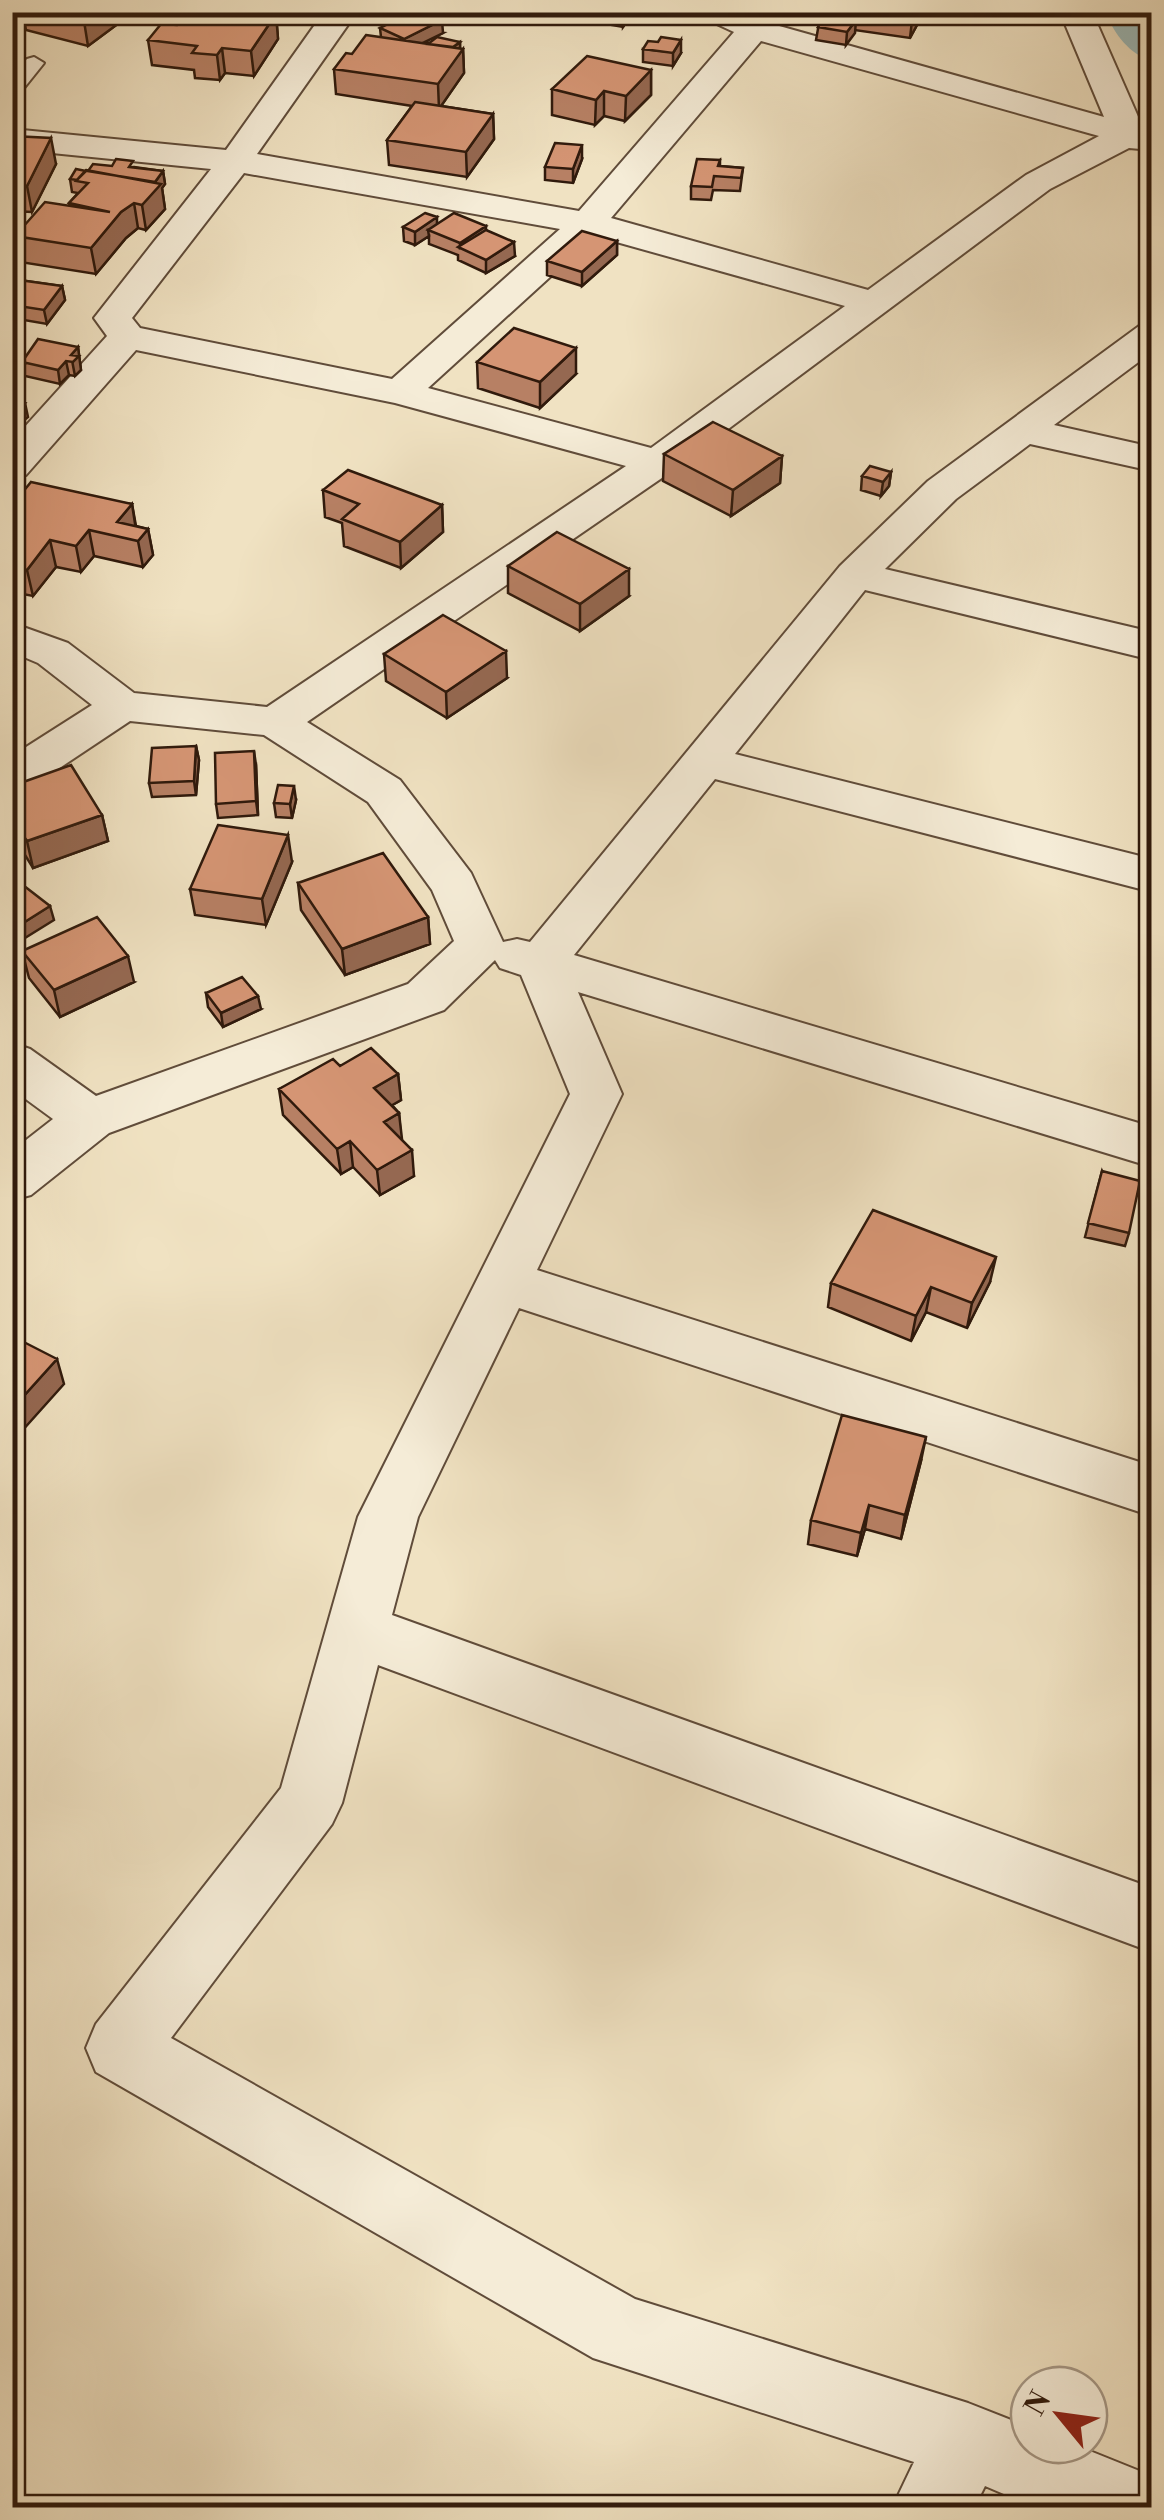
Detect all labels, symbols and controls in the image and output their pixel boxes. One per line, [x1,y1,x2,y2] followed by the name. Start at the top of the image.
[1009,2365,1109,2465] north arrow
[1018,2385,1059,2422] text: N

